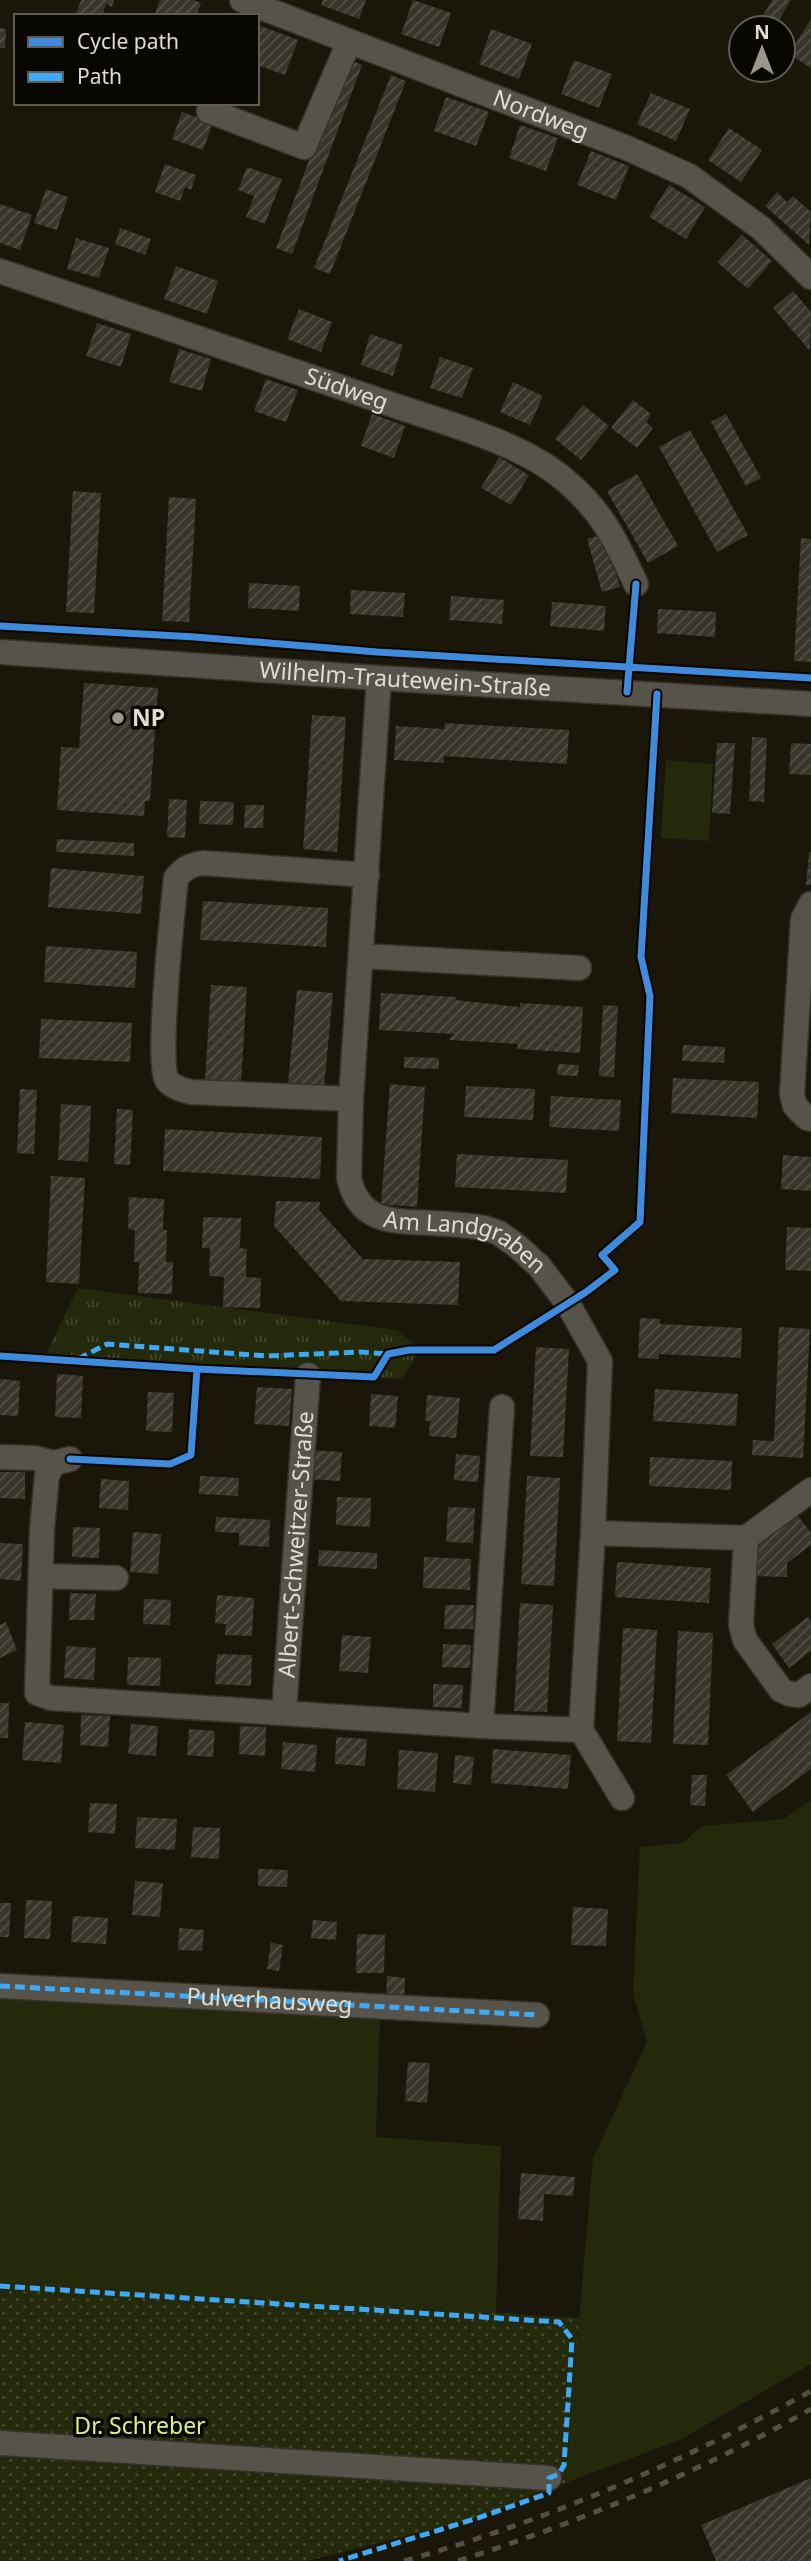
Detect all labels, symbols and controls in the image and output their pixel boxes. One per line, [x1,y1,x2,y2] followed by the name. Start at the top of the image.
[14,14,259,105] legend
[727,14,797,84] north arrow
[754,19,770,45] text: N
[77,27,179,55] text: Cycle path
[77,62,122,90] text: Path
[489,81,593,147] street label: Nordweg
[301,359,393,417] street label: Südweg
[258,653,552,703] street label: Wilhelm-Trautewein-Straße
[132,701,165,733] place label: NP
[110,710,126,726] marker: NP
[381,1202,554,1280] street label: Am Landgraben
[269,1410,320,1679] street label: Albert-Schweitzer-Straße
[186,1979,353,2020] street label: Pulverhausweg
[74,2409,206,2441] park label: Dr. Schreber

